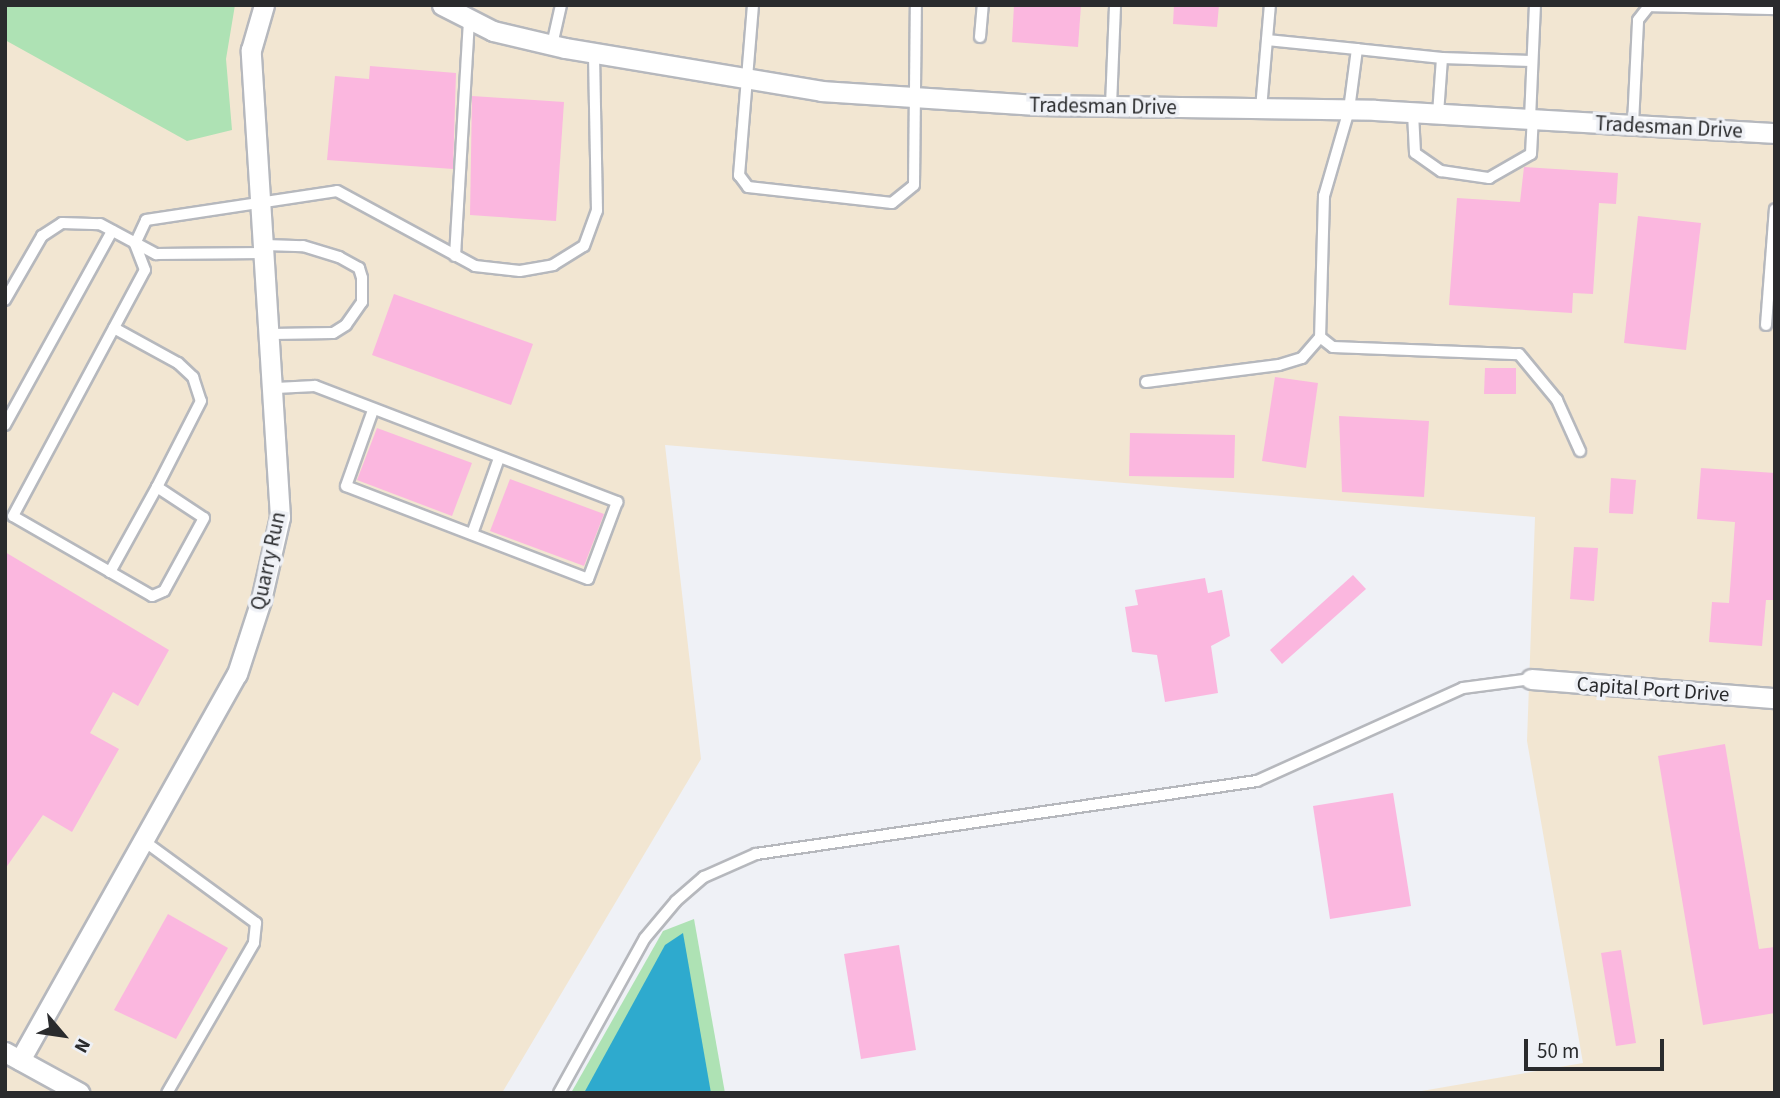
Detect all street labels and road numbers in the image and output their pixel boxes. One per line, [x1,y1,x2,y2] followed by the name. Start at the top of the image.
[1029,92,1177,120] street label: Tradesman Drive
[1595,111,1743,143] street label: Tradesman Drive
[245,510,291,612] street label: Quarry Run
[1576,671,1730,707] street label: Capital Port Drive

